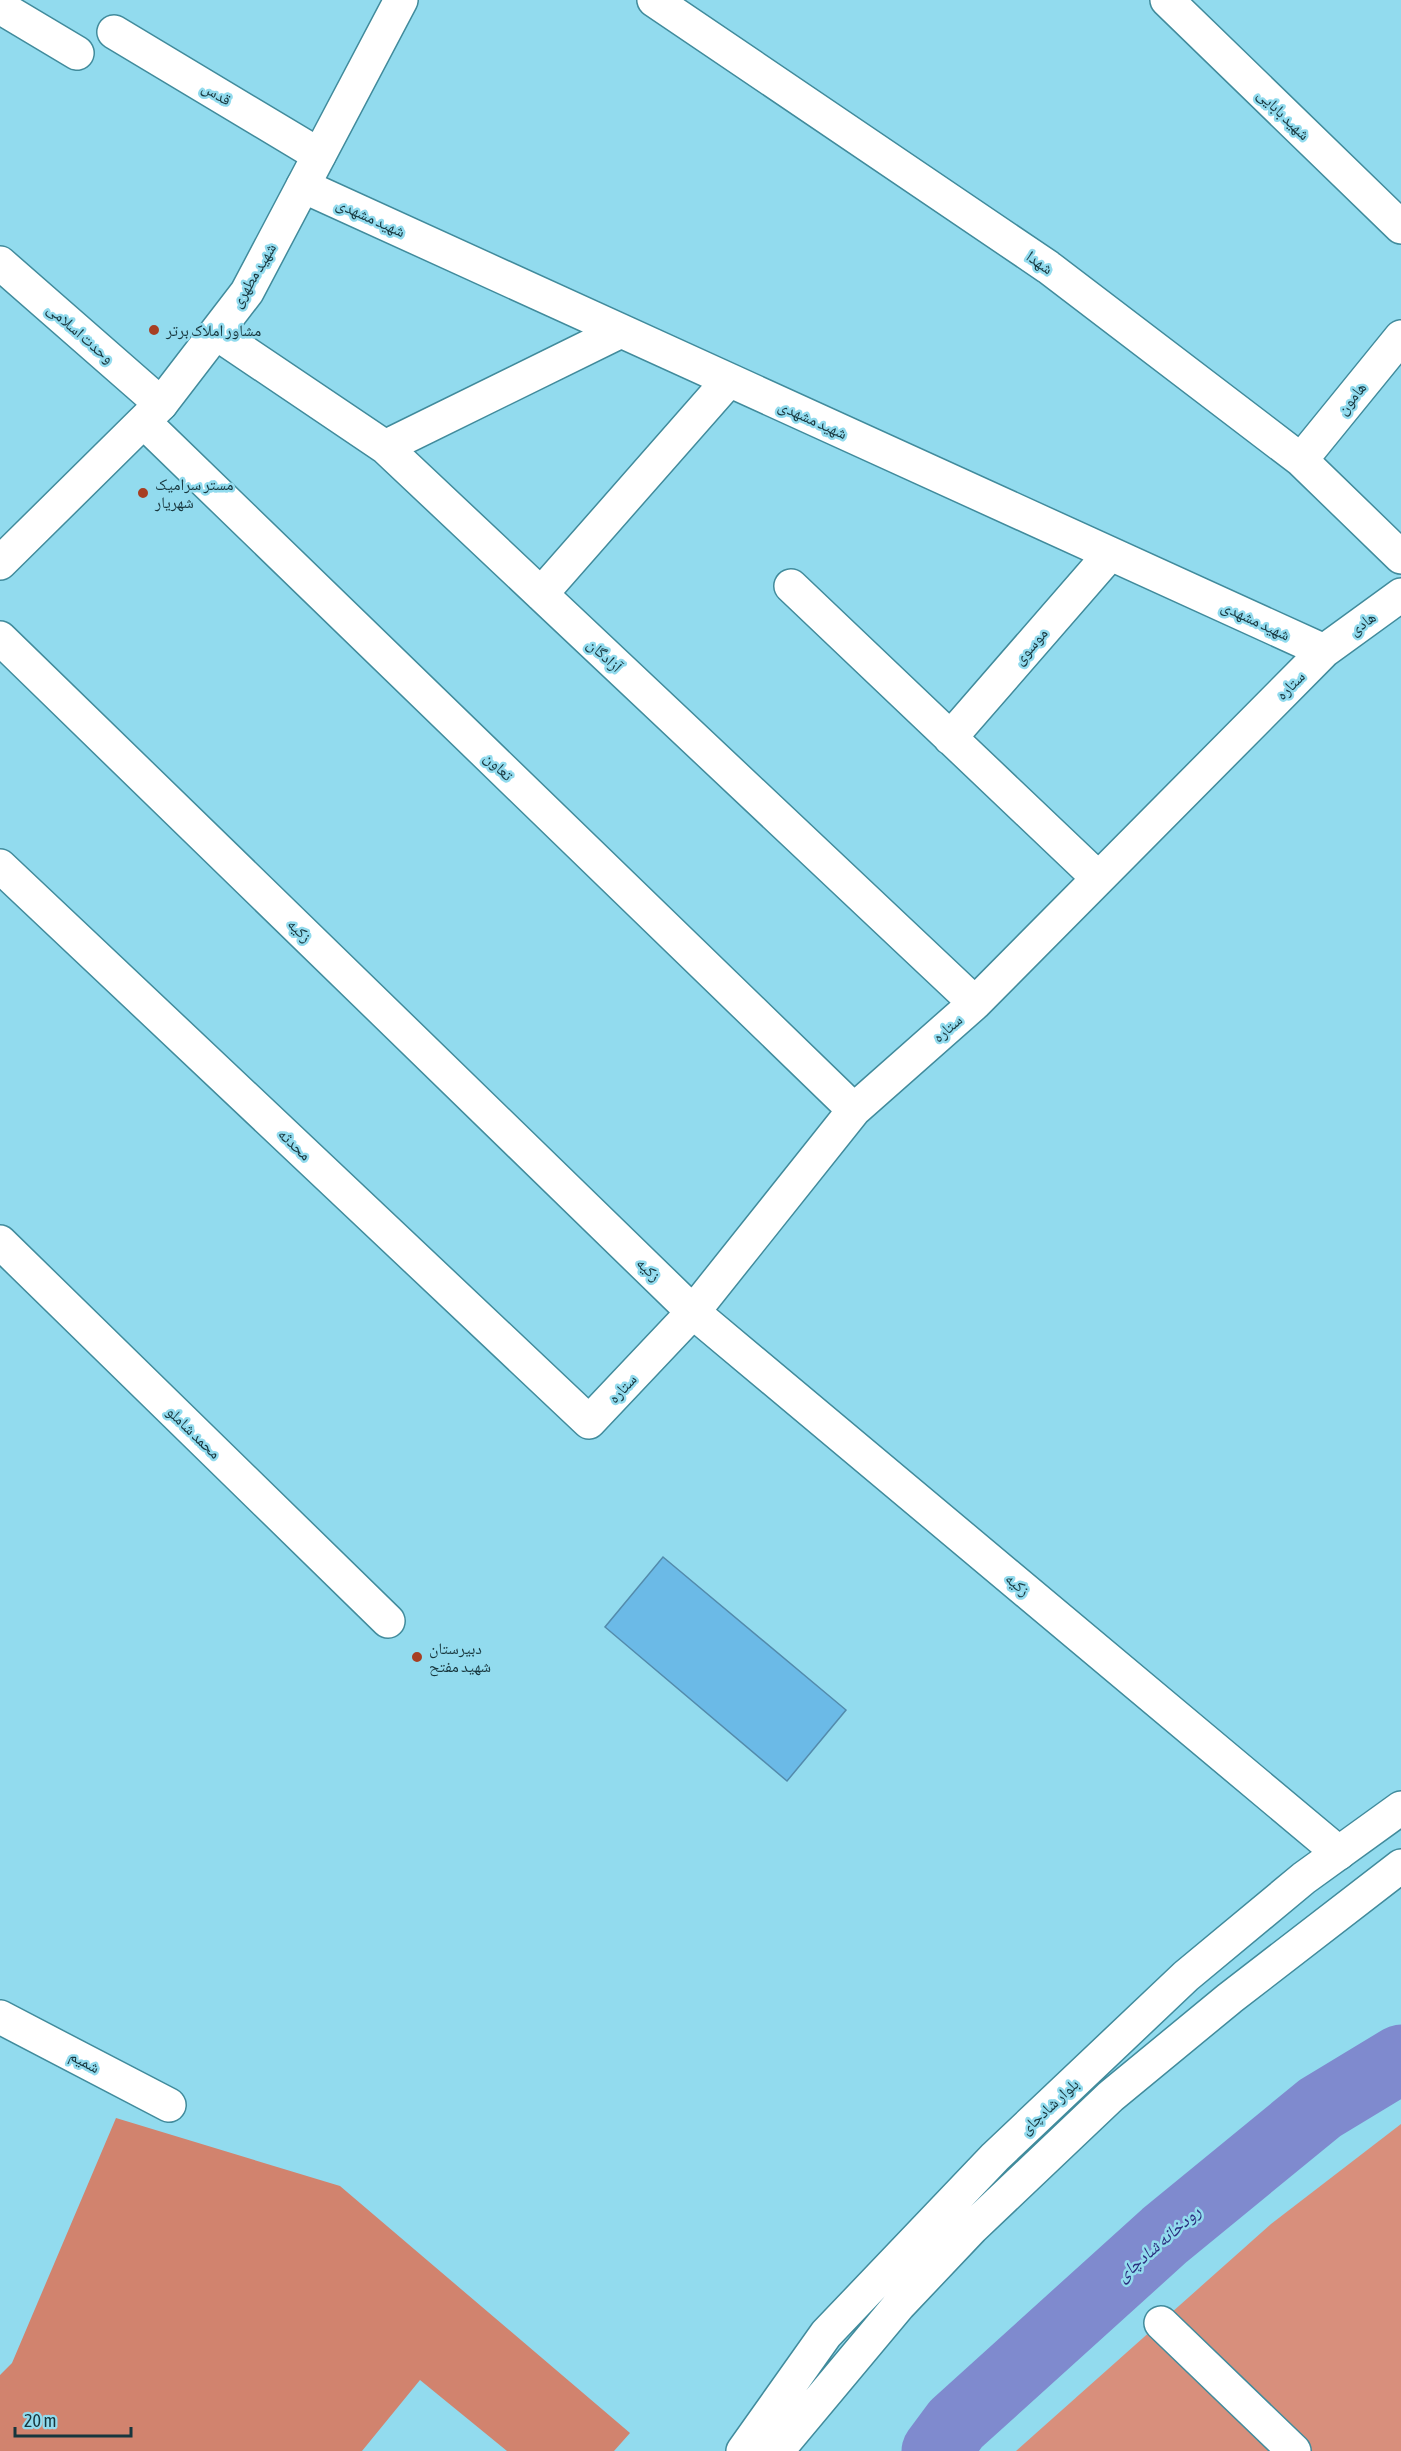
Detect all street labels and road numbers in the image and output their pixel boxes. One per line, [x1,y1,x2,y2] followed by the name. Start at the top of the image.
[198,77,235,110] street label: قدس
[1253,85,1314,145] street label: شهید بابایی
[333,194,408,242] street label: شهید مشهدی
[227,240,281,312] street label: شهید مطهری
[1023,247,1057,278] street label: شهدا
[43,299,118,368] street label: وحدت اسلامی
[1333,378,1371,419] street label: هامون
[775,396,850,444] street label: شهید مشهدی
[1218,596,1293,646] street label: شهید مشهدی
[1345,607,1380,640] street label: هادی
[1009,624,1052,669] street label: موسوی
[583,635,627,677] street label: آزادگان
[1272,667,1309,704] street label: ستاره
[479,748,517,786] street label: تعاون
[284,915,316,946] street label: زکیه
[929,1010,966,1046] street label: ستاره
[275,1124,315,1164] street label: محدثه
[633,1254,665,1285] street label: زکیه
[604,1370,641,1407] street label: ستاره
[163,1402,225,1463] street label: محمد شاملو
[1002,1569,1034,1600] street label: زکیه
[66,2046,103,2078] street label: شمیم
[1016,2074,1083,2139] street label: بلوار شادچای

